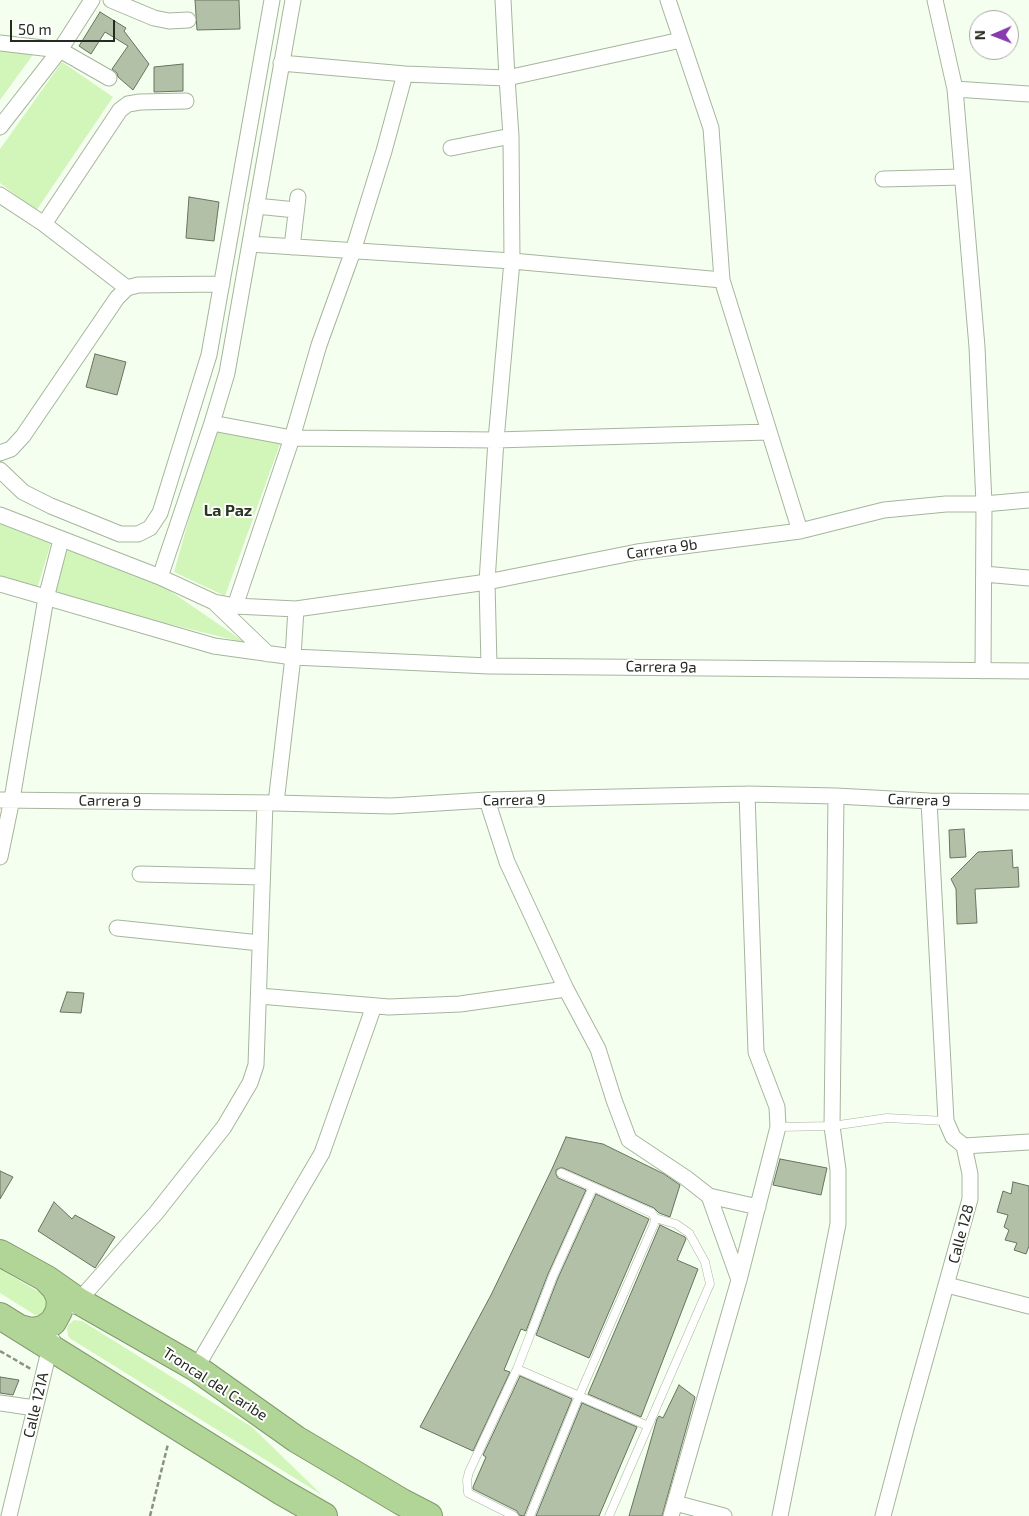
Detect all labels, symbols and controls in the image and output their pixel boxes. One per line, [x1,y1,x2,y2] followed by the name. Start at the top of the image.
[12,10,118,42] scale bar
[969,10,1019,60] north arrow
[18,20,52,38] text: 50 m
[971,30,988,40] text: N
[204,501,252,521] district label: La Paz
[625,535,699,563] street label: Carrera 9b
[625,657,697,677] street label: Carrera 9a
[482,790,546,810] street label: Carrera 9
[887,790,951,810] street label: Carrera 9
[78,791,142,811] street label: Carrera 9
[944,1202,978,1266] street label: Calle 128
[159,1343,271,1425] street label: Troncal del Caribe
[20,1370,52,1440] street label: Calle 121A

